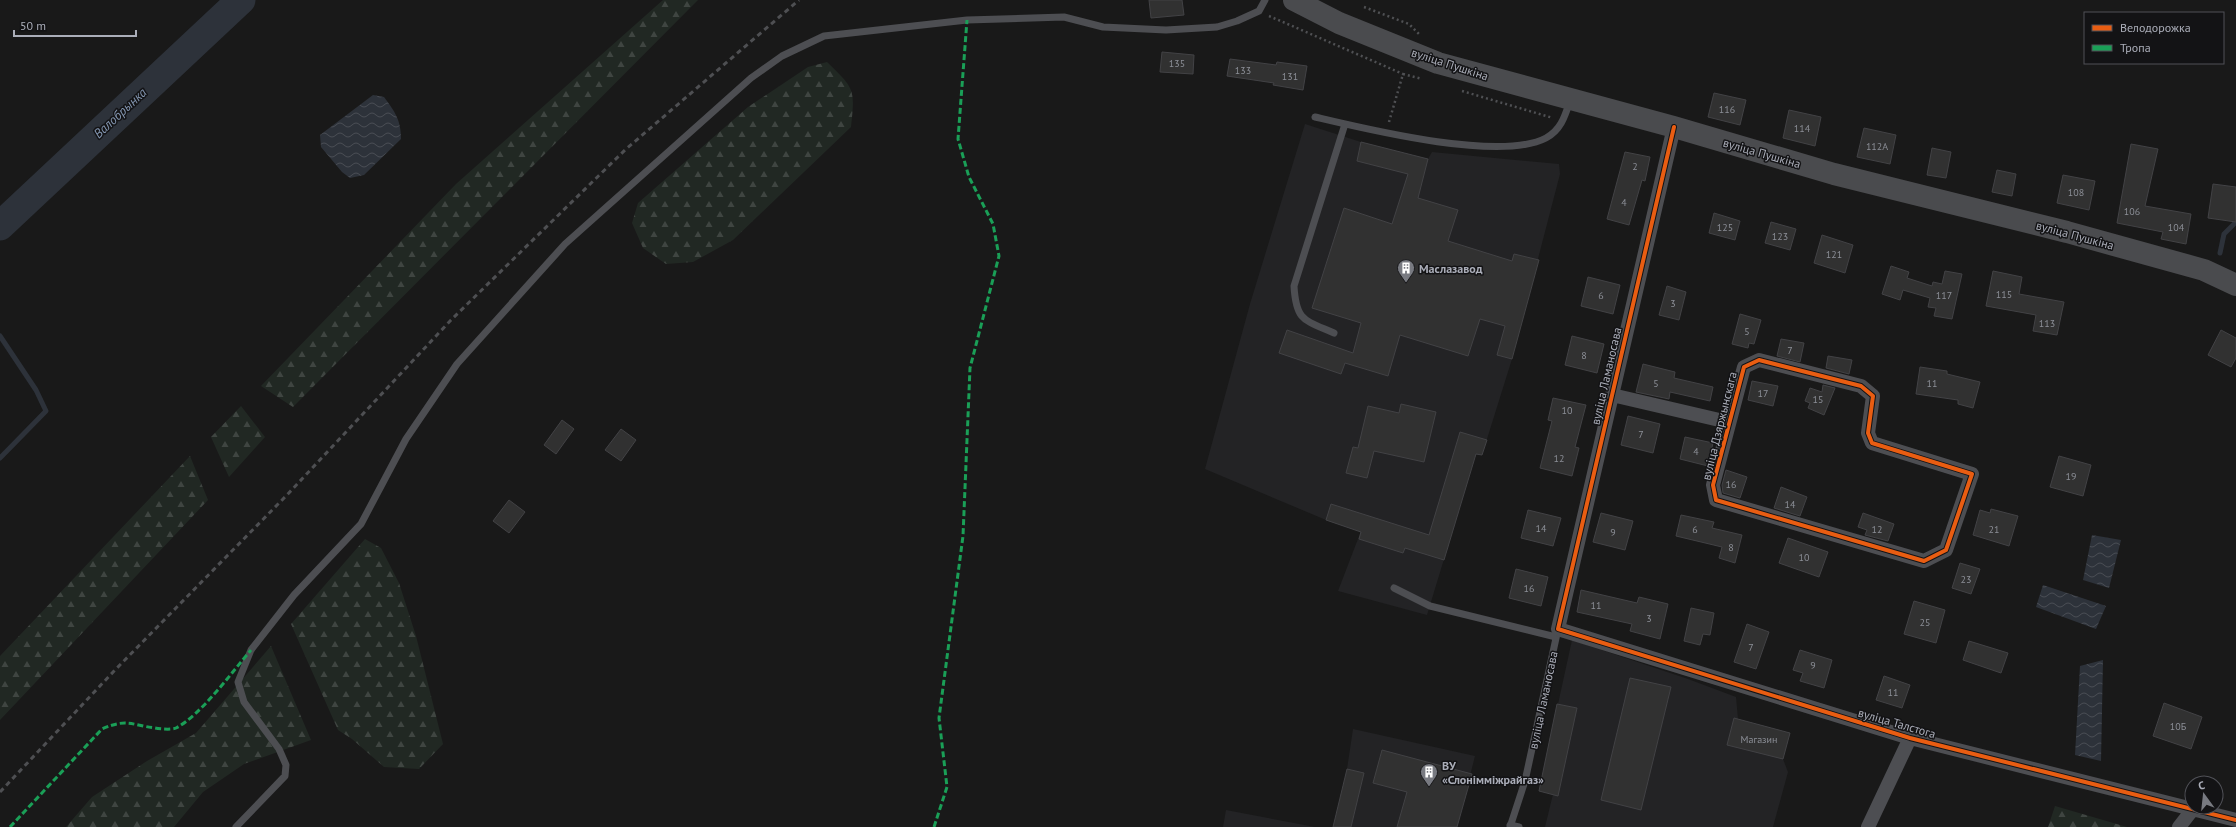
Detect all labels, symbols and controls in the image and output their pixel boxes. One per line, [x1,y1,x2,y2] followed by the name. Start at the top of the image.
[14,12,136,38] scale bar
[2084,12,2224,64] legend
[20,18,46,33] text: 50 m
[2120,20,2191,35] text: Велодорожка
[2120,40,2151,55] text: Тропа
[1410,44,1490,84] street label: вуліца Пушкіна
[1169,57,1185,70] house number: 135
[1235,64,1251,77] house number: 133
[1282,70,1298,83] house number: 131
[90,84,151,142] water label: Валобрынка
[1719,103,1735,116] house number: 116
[1794,122,1811,135] house number: 114
[1721,135,1803,171] street label: вуліца Пушкіна
[1866,140,1888,153] house number: 112А
[1632,160,1638,173] house number: 2
[2068,186,2084,199] house number: 108
[1621,196,1627,209] house number: 4
[2124,205,2140,218] house number: 106
[2034,217,2116,253] street label: вуліца Пушкіна
[1717,221,1733,234] house number: 125
[2168,221,2185,234] house number: 104
[1772,230,1788,243] house number: 123
[1826,248,1842,261] house number: 121
[1396,258,1416,283] building icon: Маслазавод
[1419,261,1483,276] place label: Маслазавод
[1996,288,2012,301] house number: 115
[1598,289,1604,302] house number: 6
[1936,289,1952,302] house number: 117
[1670,297,1676,310] house number: 3
[2039,317,2055,330] house number: 113
[1744,325,1750,338] house number: 5
[1587,326,1625,426] street label: вуліца Ламаносава
[1787,344,1793,357] house number: 7
[1581,349,1587,362] house number: 8
[1698,370,1740,482] street label: вуліца Дзяржынскага
[1653,377,1659,390] house number: 5
[1927,377,1937,390] house number: 11
[1758,387,1768,400] house number: 17
[1813,393,1823,406] house number: 15
[1562,404,1573,417] house number: 10
[1638,428,1644,441] house number: 7
[1693,445,1699,458] house number: 4
[1554,452,1564,465] house number: 12
[2066,470,2076,483] house number: 19
[1726,478,1736,491] house number: 16
[1785,498,1796,511] house number: 14
[1536,522,1547,535] house number: 14
[1692,523,1698,536] house number: 6
[1872,523,1882,536] house number: 12
[1989,523,1999,536] house number: 21
[1610,526,1616,539] house number: 9
[1728,541,1734,554] house number: 8
[1799,551,1810,564] house number: 10
[1961,573,1971,586] house number: 23
[1524,582,1534,595] house number: 16
[1591,599,1601,612] house number: 11
[1646,612,1652,625] house number: 3
[1920,616,1930,629] house number: 25
[1748,641,1754,654] house number: 7
[1525,650,1561,750] street label: вуліца Ламаносава
[1810,659,1816,672] house number: 9
[1888,686,1898,699] house number: 11
[1856,705,1938,741] street label: вуліца Талстога
[2170,720,2187,733] house number: 10Б
[1741,733,1777,746] house number: Магазин
[1442,758,1544,787] place label: ВУ «Слонімміжрайгаз»
[1419,762,1439,787] building icon: ВУ «Слонімміжрайгаз»
[2184,775,2224,815] north arrow
[2197,778,2206,793] text: С

